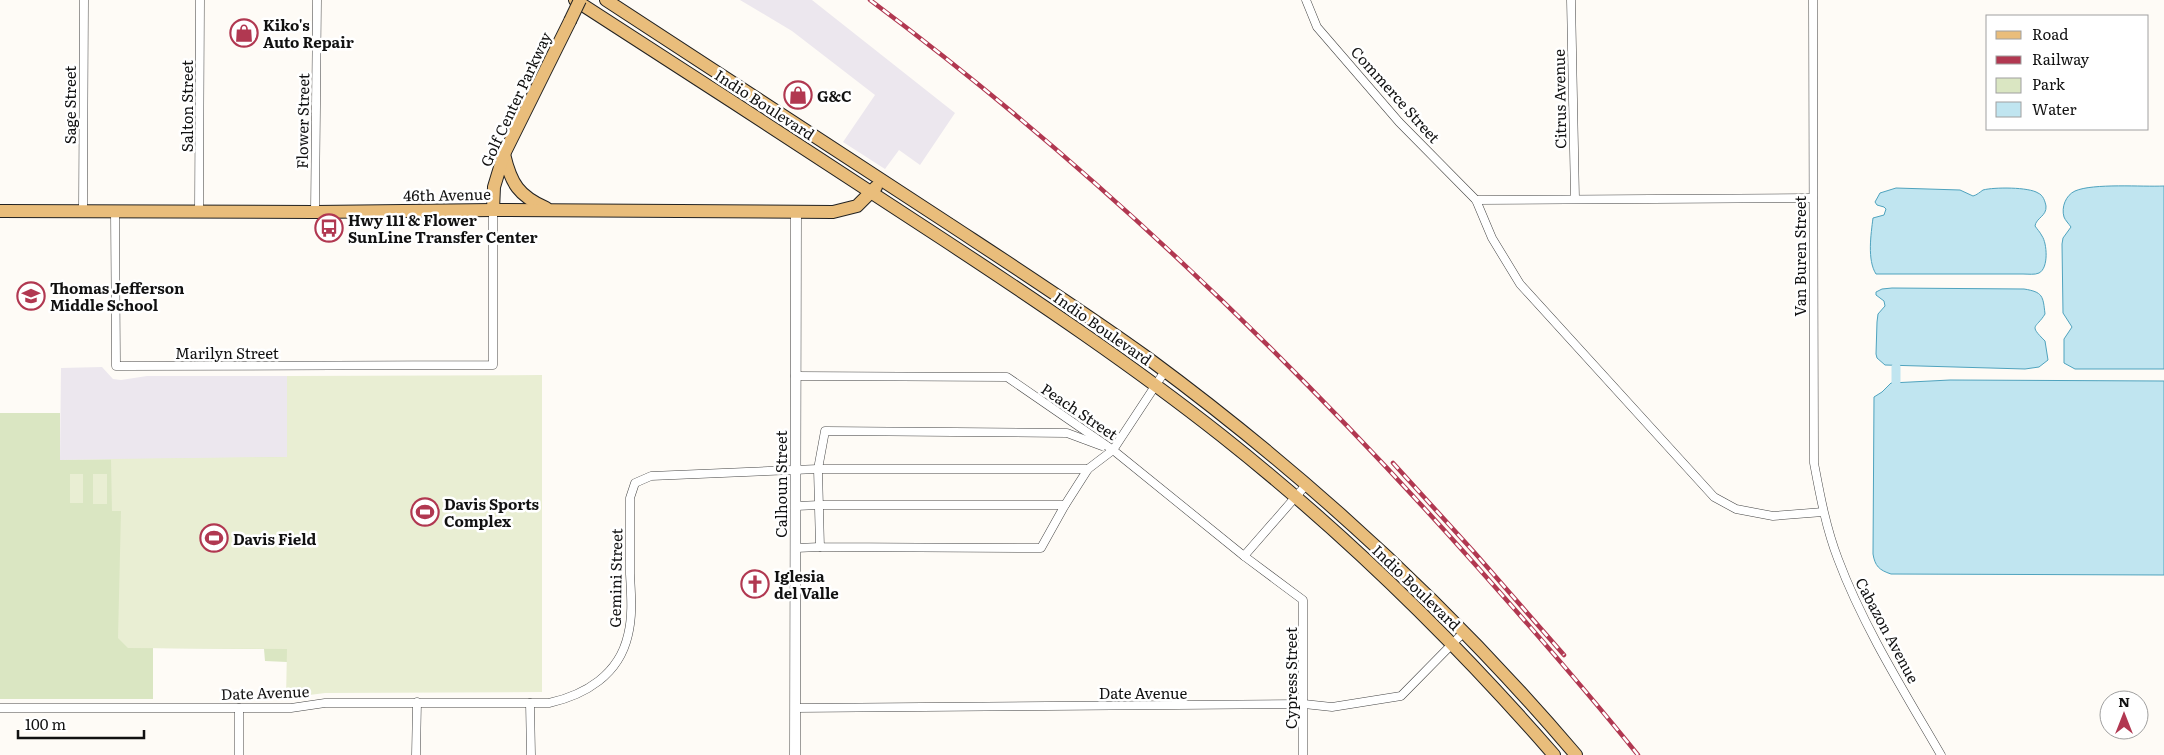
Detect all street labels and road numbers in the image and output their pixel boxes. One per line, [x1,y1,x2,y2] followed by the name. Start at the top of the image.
[474,28,556,170] street label: Golf Center Parkway
[1346,40,1446,148] street label: Commerce Street
[1547,49,1571,149] street label: Citrus Avenue
[175,60,198,152] street label: Salton Street
[710,63,820,145] street label: Indio Boulevard
[58,66,81,144] street label: Sage Street
[290,73,314,169] street label: Flower Street
[403,182,491,206] street label: 46th Avenue
[1788,196,1811,316] street label: Van Buren Street
[1049,286,1157,370] street label: Indio Boulevard
[175,341,279,364] street label: Marilyn Street
[1037,377,1123,445] street label: Peach Street
[769,430,792,538] street label: Calhoun Street
[603,528,627,628] street label: Gemini Street
[1368,539,1466,635] street label: Indio Boulevard
[1850,573,1926,687] street label: Cabazon Avenue
[1279,627,1302,729] street label: Cypress Street
[220,679,310,705] street label: Date Avenue
[1099,681,1187,704] street label: Date Avenue

